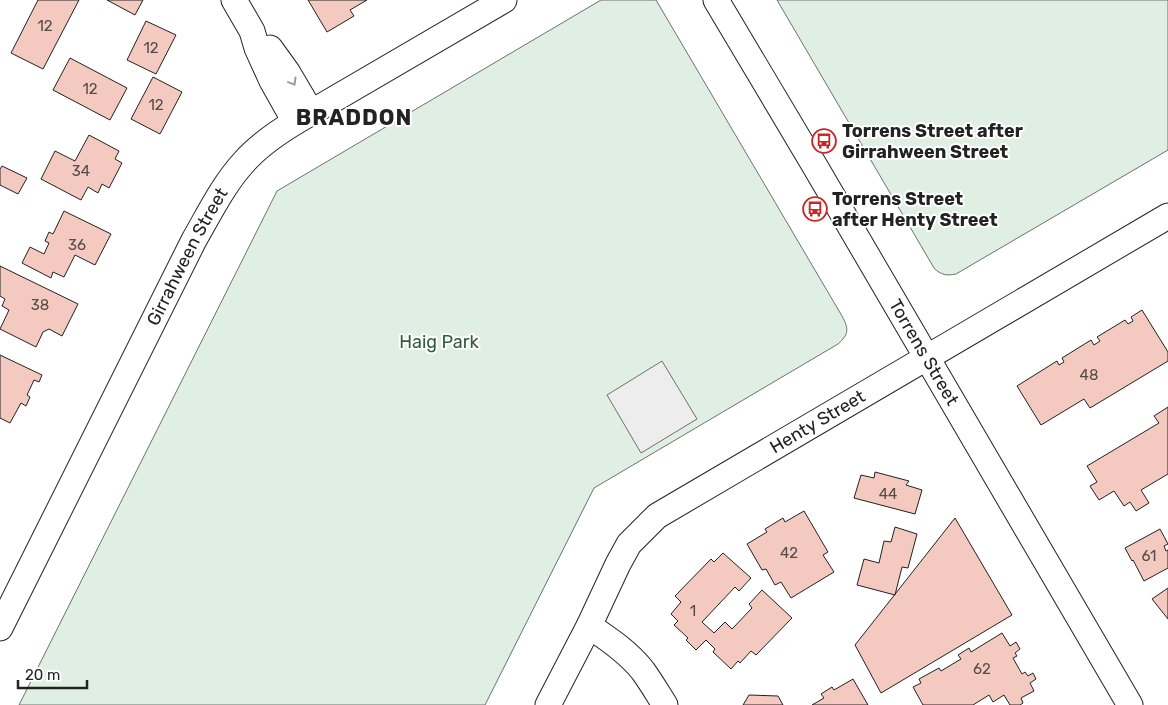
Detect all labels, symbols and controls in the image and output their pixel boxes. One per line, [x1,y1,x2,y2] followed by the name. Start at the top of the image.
[37,17,53,35] house number: 12
[143,39,159,57] house number: 12
[287,77,297,86] one-way arrow
[82,80,98,98] house number: 12
[148,96,164,114] house number: 12
[296,104,412,131] district label: BRADDON
[842,120,1023,163] place label: Torrens Street after Girrahween Street
[811,128,837,154] bus stop icon: Torrens Street after Girrahween Street
[72,162,90,180] house number: 34
[142,183,233,329] street label: Girrahween Street
[832,188,998,231] place label: Torrens Street after Henty Street
[802,196,828,222] bus stop icon: Torrens Street after Henty Street
[68,236,86,254] house number: 36
[884,295,963,409] street label: Torrens Street
[31,296,49,314] house number: 38
[399,331,480,353] park label: Haig Park
[1080,366,1098,384] house number: 48
[766,385,869,458] street label: Henty Street
[879,485,897,503] house number: 44
[780,544,798,562] house number: 42
[1141,547,1157,565] house number: 61
[690,602,696,620] house number: 1
[18,658,86,690] scale bar
[973,660,991,678] house number: 62
[25,666,60,684] text: 20 m

